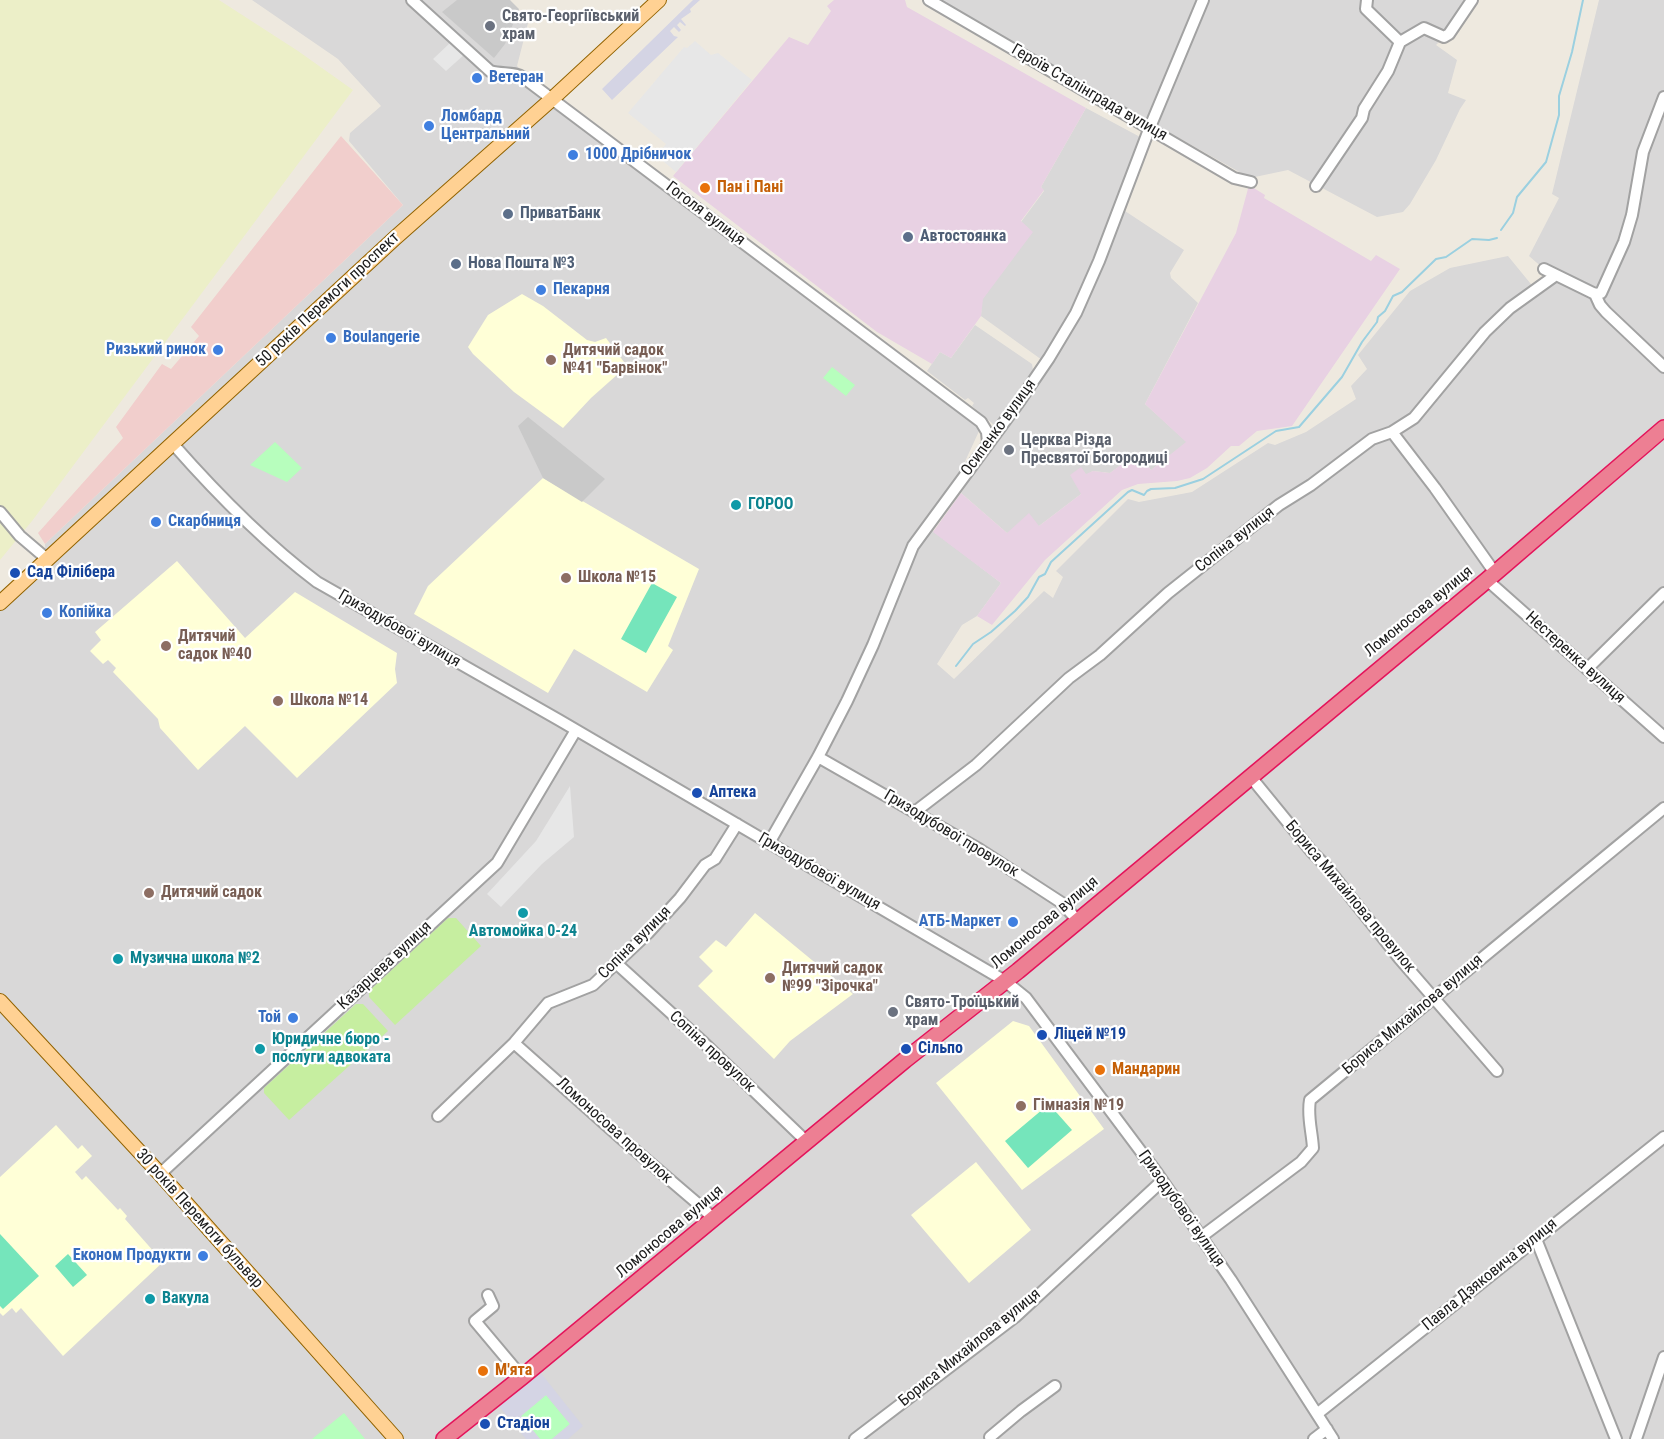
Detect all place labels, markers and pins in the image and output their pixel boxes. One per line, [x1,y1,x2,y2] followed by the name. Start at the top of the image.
[502,7,639,45] place label: Свято-Георгіївський храм
[483,19,497,33] marker: Свято-Георгіївський храм
[489,68,543,88] place label: Ветеран
[470,71,484,85] marker: Ветеран
[441,107,530,145] place label: Ломбард Центральний
[422,119,436,133] marker: Ломбард Центральний
[585,145,691,165] place label: 1000 Дрібничок
[566,148,580,162] marker: 1000 Дрібничок
[717,178,783,198] place label: Пан і Пані
[698,181,712,195] marker: Пан і Пані
[520,204,601,224] place label: ПриватБанк
[501,207,515,221] marker: ПриватБанк
[920,227,1006,247] place label: Автостоянка
[901,230,915,244] marker: Автостоянка
[468,254,575,274] place label: Нова Пошта №3
[449,257,463,271] marker: Нова Пошта №3
[553,280,610,300] place label: Пекарня
[534,283,548,297] marker: Пекарня
[343,328,420,348] place label: Boulangerie
[324,331,338,345] marker: Boulangerie
[106,340,206,360] place label: Ризький ринок
[563,341,667,379] place label: Дитячий садок №41 "Барвінок"
[211,343,225,357] marker: Ризький ринок
[544,353,558,367] marker: Дитячий садок №41 "Барвінок"
[1021,431,1168,469] place label: Церква Різда Пресвятої Богородиці
[1002,443,1016,457] marker: Церква Різда Пресвятої Богородиці
[748,495,793,515] place label: ГОРОО
[729,498,743,512] marker: ГОРОО
[168,512,241,532] place label: Скарбниця
[149,515,163,529] marker: Скарбниця
[27,563,115,583] place label: Сад Філібера
[8,566,22,580] marker: Сад Філібера
[578,568,656,588] place label: Школа №15
[559,571,573,585] marker: Школа №15
[59,603,111,623] place label: Копійка
[40,606,54,620] marker: Копійка
[178,627,252,665] place label: Дитячий садок №40
[159,639,173,653] marker: Дитячий садок №40
[290,691,368,711] place label: Школа №14
[271,694,285,708] marker: Школа №14
[709,783,756,803] place label: Аптека
[690,786,704,800] marker: Аптека
[161,883,262,903] place label: Дитячий садок
[142,886,156,900] marker: Дитячий садок
[516,906,530,920] marker: Автомойка 0-24
[919,912,1001,932] place label: АТБ-Маркет
[1006,915,1020,929] marker: АТБ-Маркет
[469,922,577,942] place label: Автомойка 0-24
[130,949,260,969] place label: Музична школа №2
[111,952,125,966] marker: Музична школа №2
[782,959,883,997] place label: Дитячий садок №99 "Зірочка"
[763,971,777,985] marker: Дитячий садок №99 "Зірочка"
[905,993,1019,1031] place label: Свято-Троїцький храм
[886,1005,900,1019] marker: Свято-Троїцький храм
[258,1008,281,1028] place label: Той
[286,1011,300,1025] marker: Той
[1054,1025,1126,1045] place label: Ліцей №19
[1035,1028,1049,1042] marker: Ліцей №19
[272,1030,391,1068] place label: Юридичне бюро - послуги адвоката
[918,1039,963,1059] place label: Сільпо
[253,1042,267,1056] marker: Юридичне бюро - послуги адвоката
[899,1042,913,1056] marker: Сільпо
[1112,1060,1180,1080] place label: Мандарин
[1093,1063,1107,1077] marker: Мандарин
[1033,1096,1124,1116] place label: Гімназія №19
[1014,1099,1028,1113] marker: Гімназія №19
[73,1246,191,1266] place label: Економ Продукти
[196,1249,210,1263] marker: Економ Продукти
[162,1289,209,1309] place label: Вакула
[143,1292,157,1306] marker: Вакула
[495,1361,532,1381] place label: М'ята
[476,1364,490,1378] marker: М'ята
[497,1414,550,1434] place label: Стадіон
[478,1417,492,1431] marker: Стадіон

